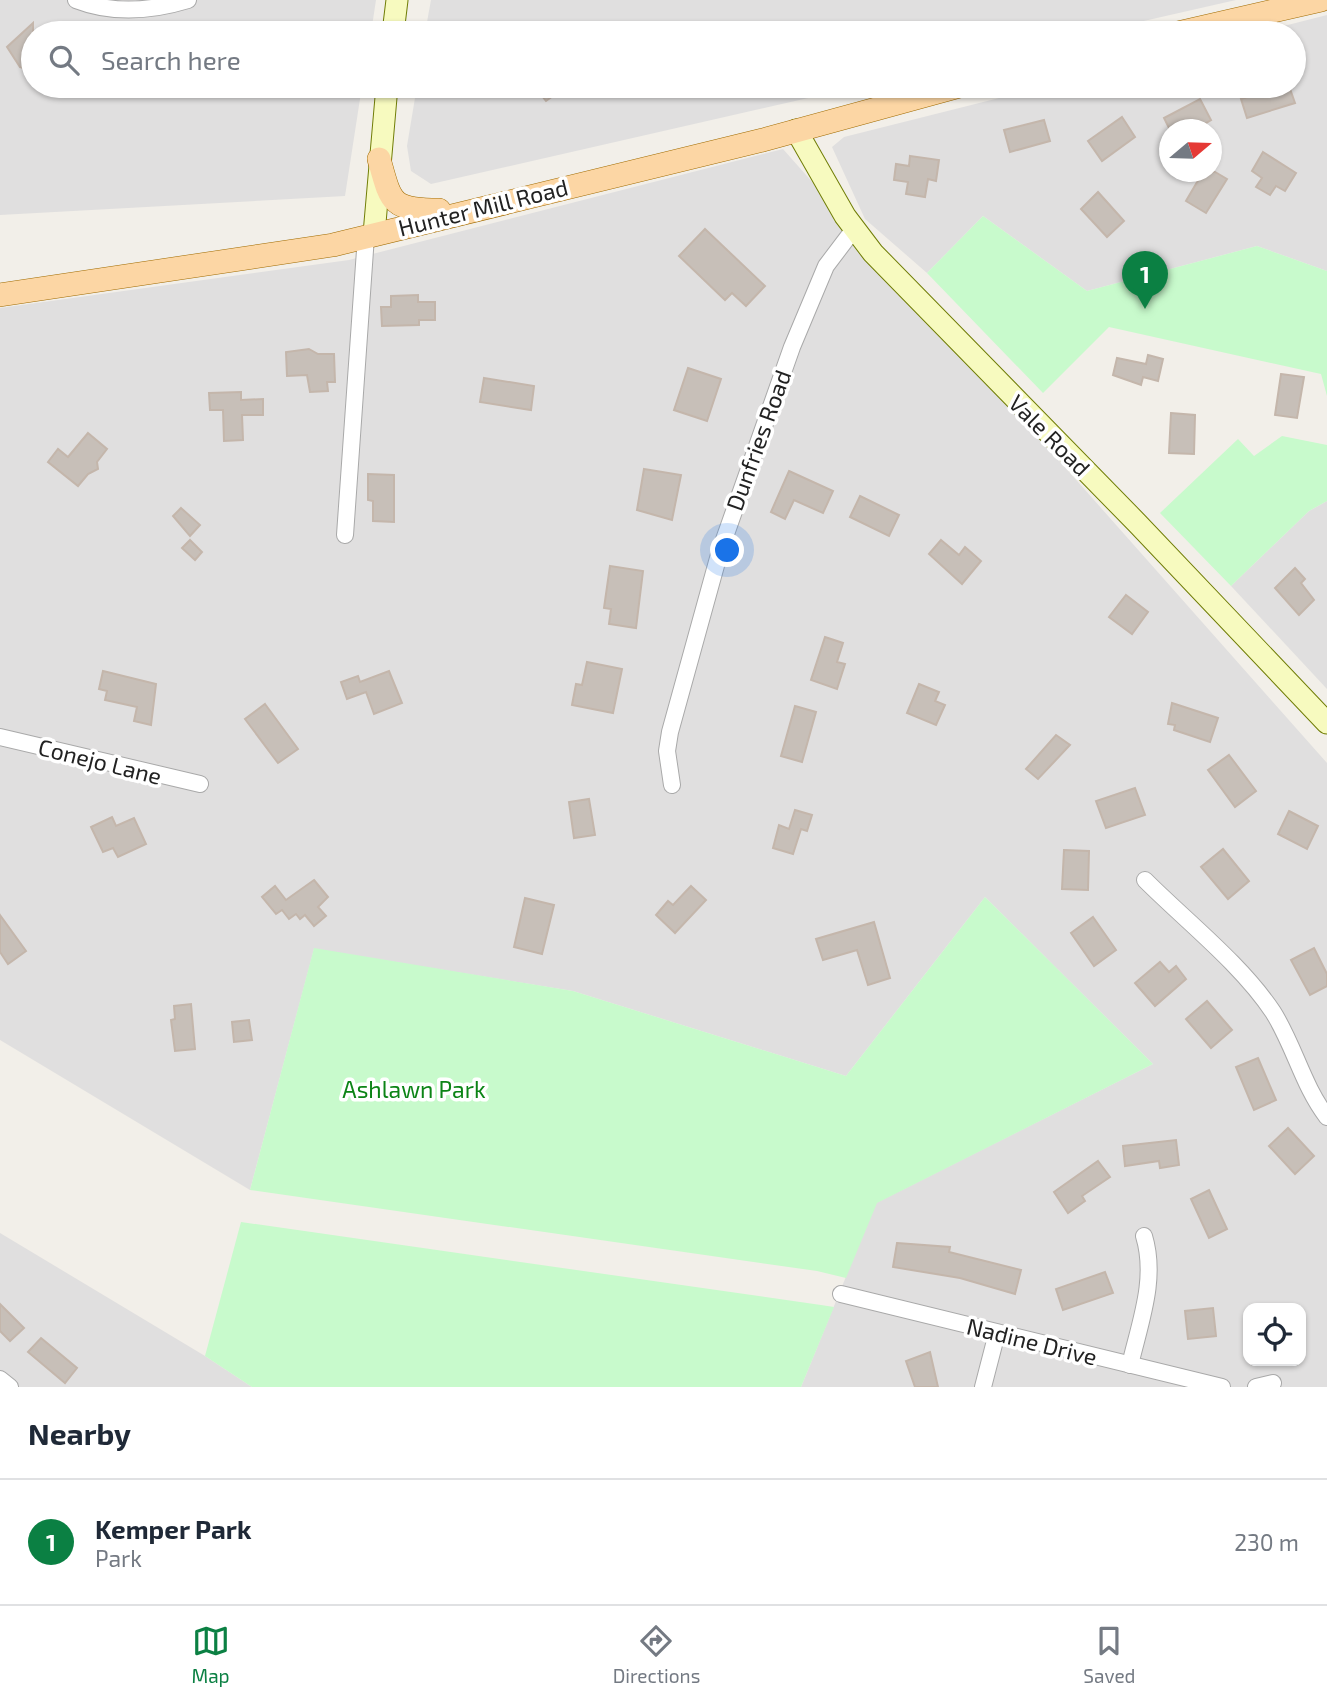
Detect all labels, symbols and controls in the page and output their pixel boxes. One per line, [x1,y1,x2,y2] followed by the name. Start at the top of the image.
[21,21,1306,98] search box
[45,41,83,79] icon: search
[101,44,241,75] text: Search here
[1159,119,1222,182] north arrow
[395,172,571,242] street label: Hunter Mill Road
[1122,251,1168,309] pin: 1
[720,366,796,514] street label: Dunfries Road
[1004,389,1096,481] street label: Vale Road
[710,533,744,567] your location
[35,732,165,790] street label: Conejo Lane
[342,1075,486,1103] park label: Ashlawn Park
[1243,1303,1306,1366] map controls
[1243,1303,1306,1366] button: locate
[964,1311,1100,1371] street label: Nadine Drive
[28,1415,131,1451] text: Nearby
[95,1513,252,1544] text: Kemper Park
[46,1528,56,1556] text: 1
[1234,1528,1299,1556] text: 230 m
[95,1544,142,1572] text: Park
[192,1622,230,1687] tab: Map
[613,1622,700,1687] tab: Directions
[1083,1622,1135,1687] tab: Saved

